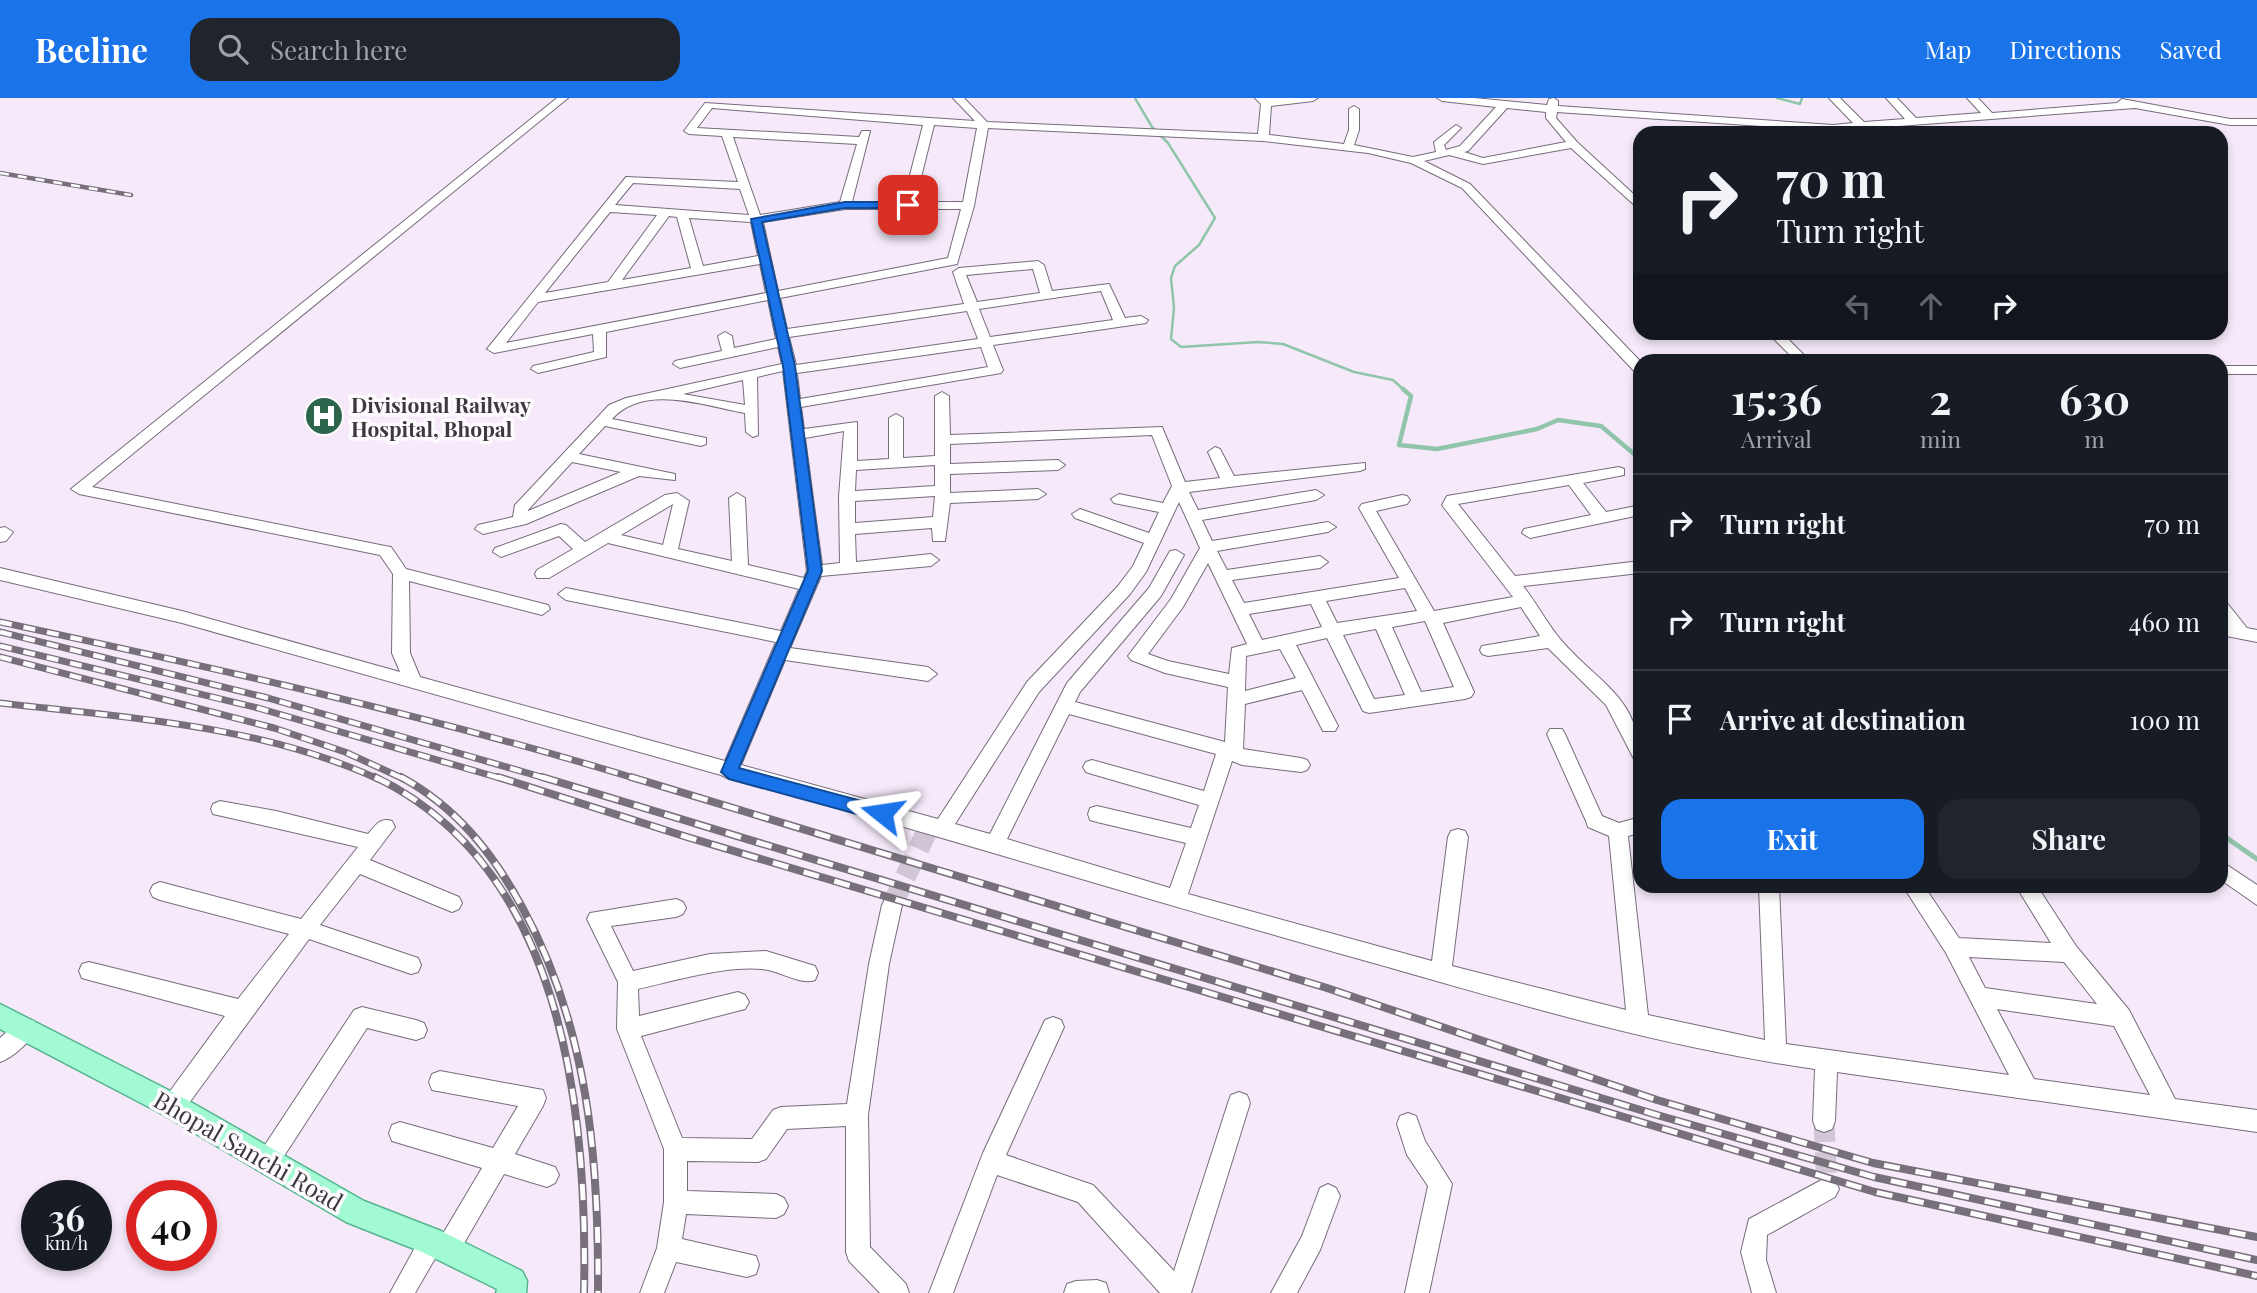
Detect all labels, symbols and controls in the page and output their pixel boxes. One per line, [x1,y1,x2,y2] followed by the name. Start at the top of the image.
[190,18,680,81] search box
[35,27,148,71] text: Beeline
[214,30,252,68] icon: search
[270,32,407,67] text: Search here
[1925,33,1971,65] text: Map
[2009,33,2122,65] text: Directions
[2160,33,2222,65] text: Saved
[1776,145,1886,210] text: 70 m
[1661,154,1752,245] icon: right
[878,175,938,235] pin
[889,186,927,224] icon: arrive
[1776,208,1924,251] text: Turn right
[1839,287,1877,325] icon: left
[1912,287,1950,325] icon: ahead
[1985,287,2023,325] icon: right
[1731,370,1822,426] text: 15:36
[1930,370,1951,426] text: 2
[2059,370,2130,426] text: 630
[351,390,531,442] place label: Divisional Railway Hospital, Bhopal
[303,395,345,437] hospital icon: Divisional Railway Hospital, Bhopal
[1741,423,1812,454] text: Arrival
[1920,423,1961,454] text: min
[2084,423,2105,454] text: m
[1661,504,1699,542] icon: right
[1720,506,1846,541] text: Turn right
[2144,506,2200,541] text: 70 m
[1661,602,1699,640] icon: right
[1720,604,1846,639] text: Turn right
[2129,604,2200,639] text: 460 m
[1661,700,1699,738] icon: arrive
[1720,702,1966,737] text: Arrive at destination
[2130,702,2200,737] text: 100 m
[845,776,919,850] position arrow
[1661,799,1924,879] button: Exit
[1938,799,2200,879] button: Share
[149,1083,349,1217] street label: Bhopal Sanchi Road
[126,1180,217,1271] speed limit sign: 40
[48,1193,85,1240] text: 36
[45,1231,88,1255] text: km/h

